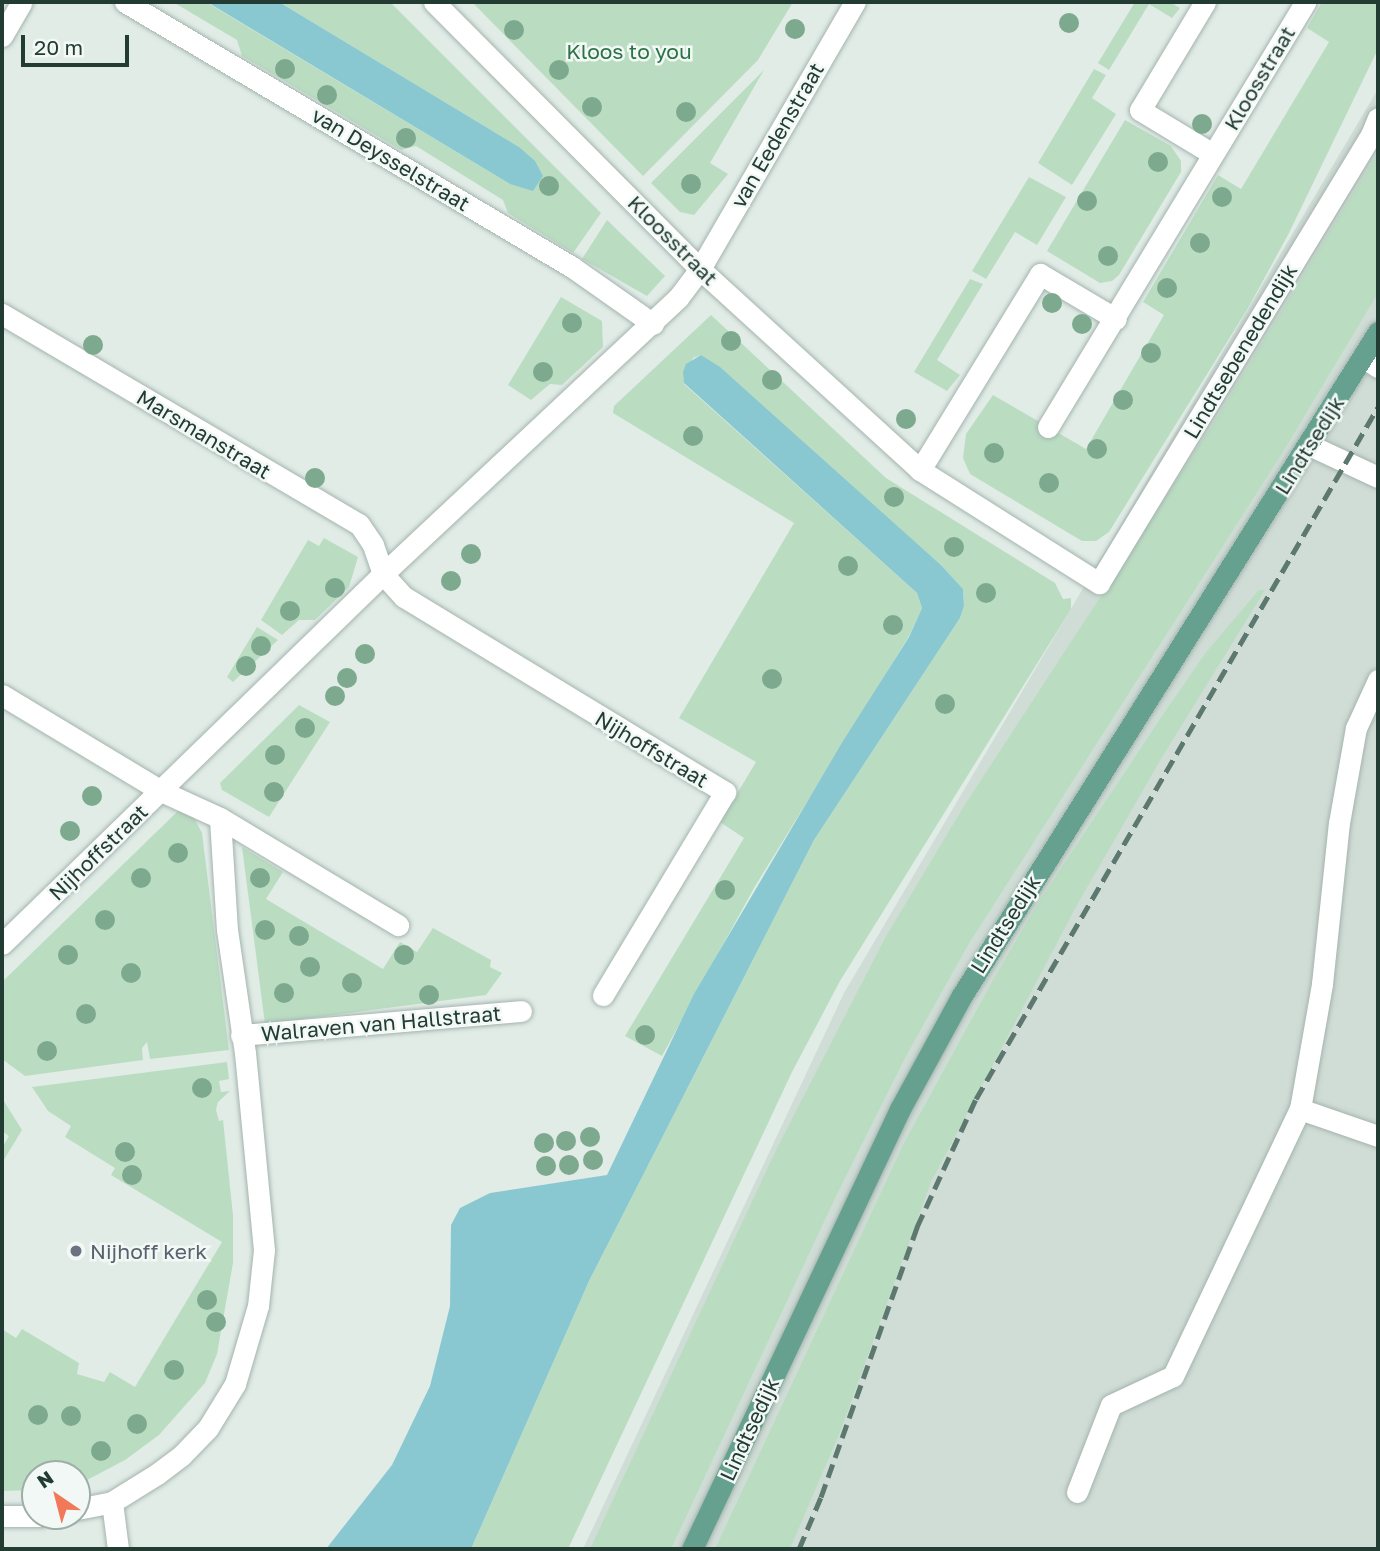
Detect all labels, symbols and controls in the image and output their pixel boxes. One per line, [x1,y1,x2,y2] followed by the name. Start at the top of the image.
[24,21,133,65] scale bar
[1218,22,1300,134] street label: Kloosstraat
[34,34,83,60] text: 20 m
[566,38,692,64] park label: Kloos to you
[725,58,829,212] street label: van Eedenstraat
[307,102,475,216] street label: van Deysselstraat
[623,190,723,290] street label: Kloosstraat
[1178,259,1302,443] street label: Lindtsebenedendijk
[132,384,276,484] street label: Marsmanstraat
[1269,391,1349,499] street label: Lindtsedijk
[591,705,713,793] street label: Nijhoffstraat
[43,799,153,905] street label: Nijhoffstraat
[965,870,1045,978] street label: Lindtsedijk
[260,1000,502,1046] street label: Walraven van Hallstraat
[90,1238,207,1264] place label: Nijhoff kerk
[68,1243,84,1259] marker: Nijhoff kerk
[714,1373,784,1485] street label: Lindtsedijk
[21,1460,91,1530] north arrow
[32,1465,57,1493] text: N

